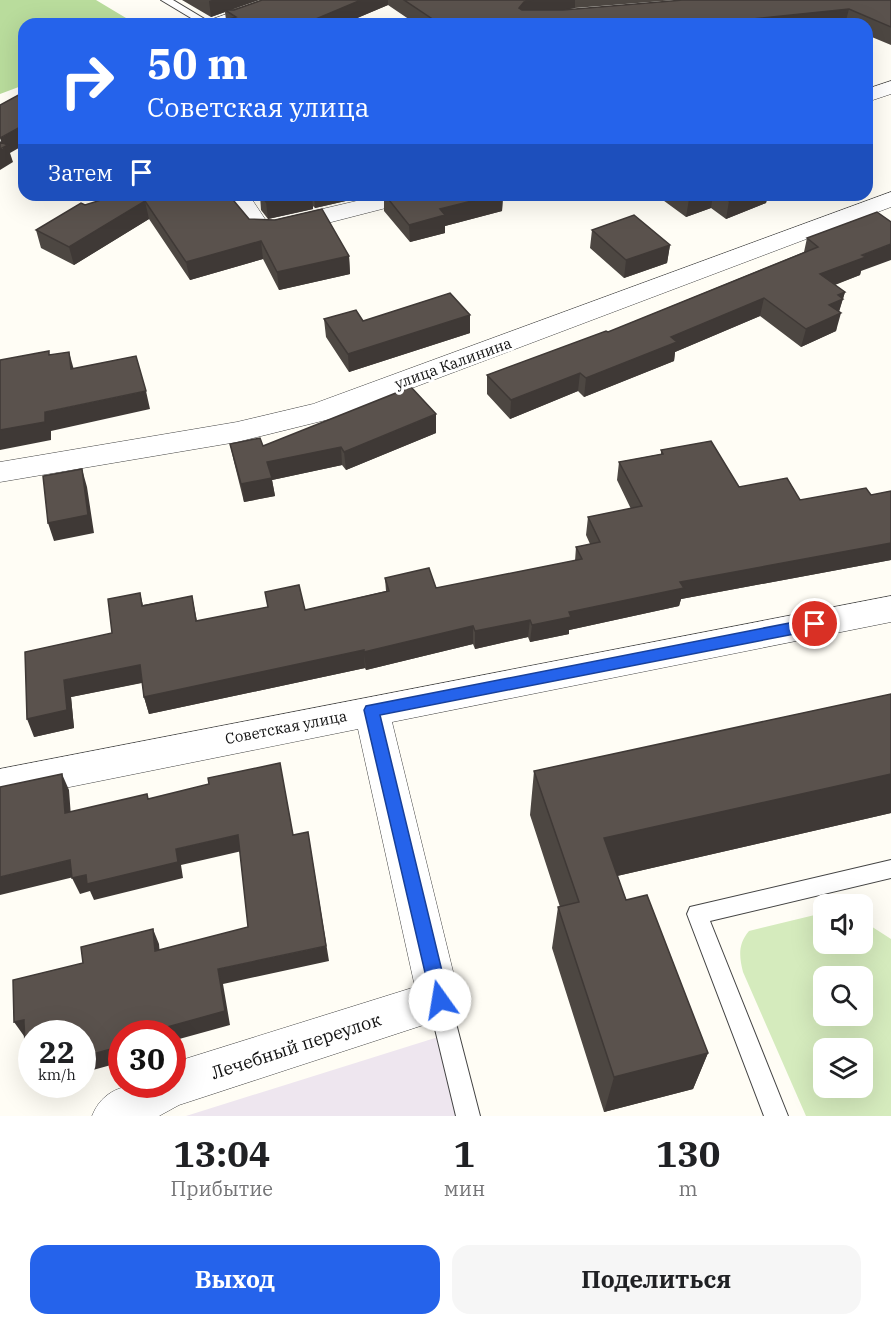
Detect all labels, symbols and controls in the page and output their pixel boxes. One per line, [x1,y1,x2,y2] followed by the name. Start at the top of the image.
[147,36,248,91] text: 50 m
[48,42,126,120] icon: right
[147,89,370,124] text: Советская улица
[125,156,158,189] icon: arrive
[48,158,113,187] text: Затем
[392,333,514,393] street label: улица Калинина
[789,598,840,649] pin
[798,607,831,640] icon: arrive
[224,706,348,748] street label: Советская улица
[813,894,873,1098] map controls
[813,894,873,954] button: sound
[813,966,873,1026] button: search
[408,968,472,1032] position arrow
[208,1007,385,1084] street label: Лечебный переулок
[108,1020,186,1098] speed limit sign: 30
[39,1032,75,1071] text: 22
[813,1038,873,1098] button: layers
[38,1065,76,1084] text: km/h
[173,1130,270,1177] text: 13:04
[454,1130,475,1177] text: 1
[656,1130,720,1177] text: 130
[171,1175,273,1202] text: Прибытие
[444,1175,485,1202] text: мин
[679,1175,698,1202] text: m
[30,1245,440,1314] button: Выход
[452,1245,861,1314] button: Поделиться

